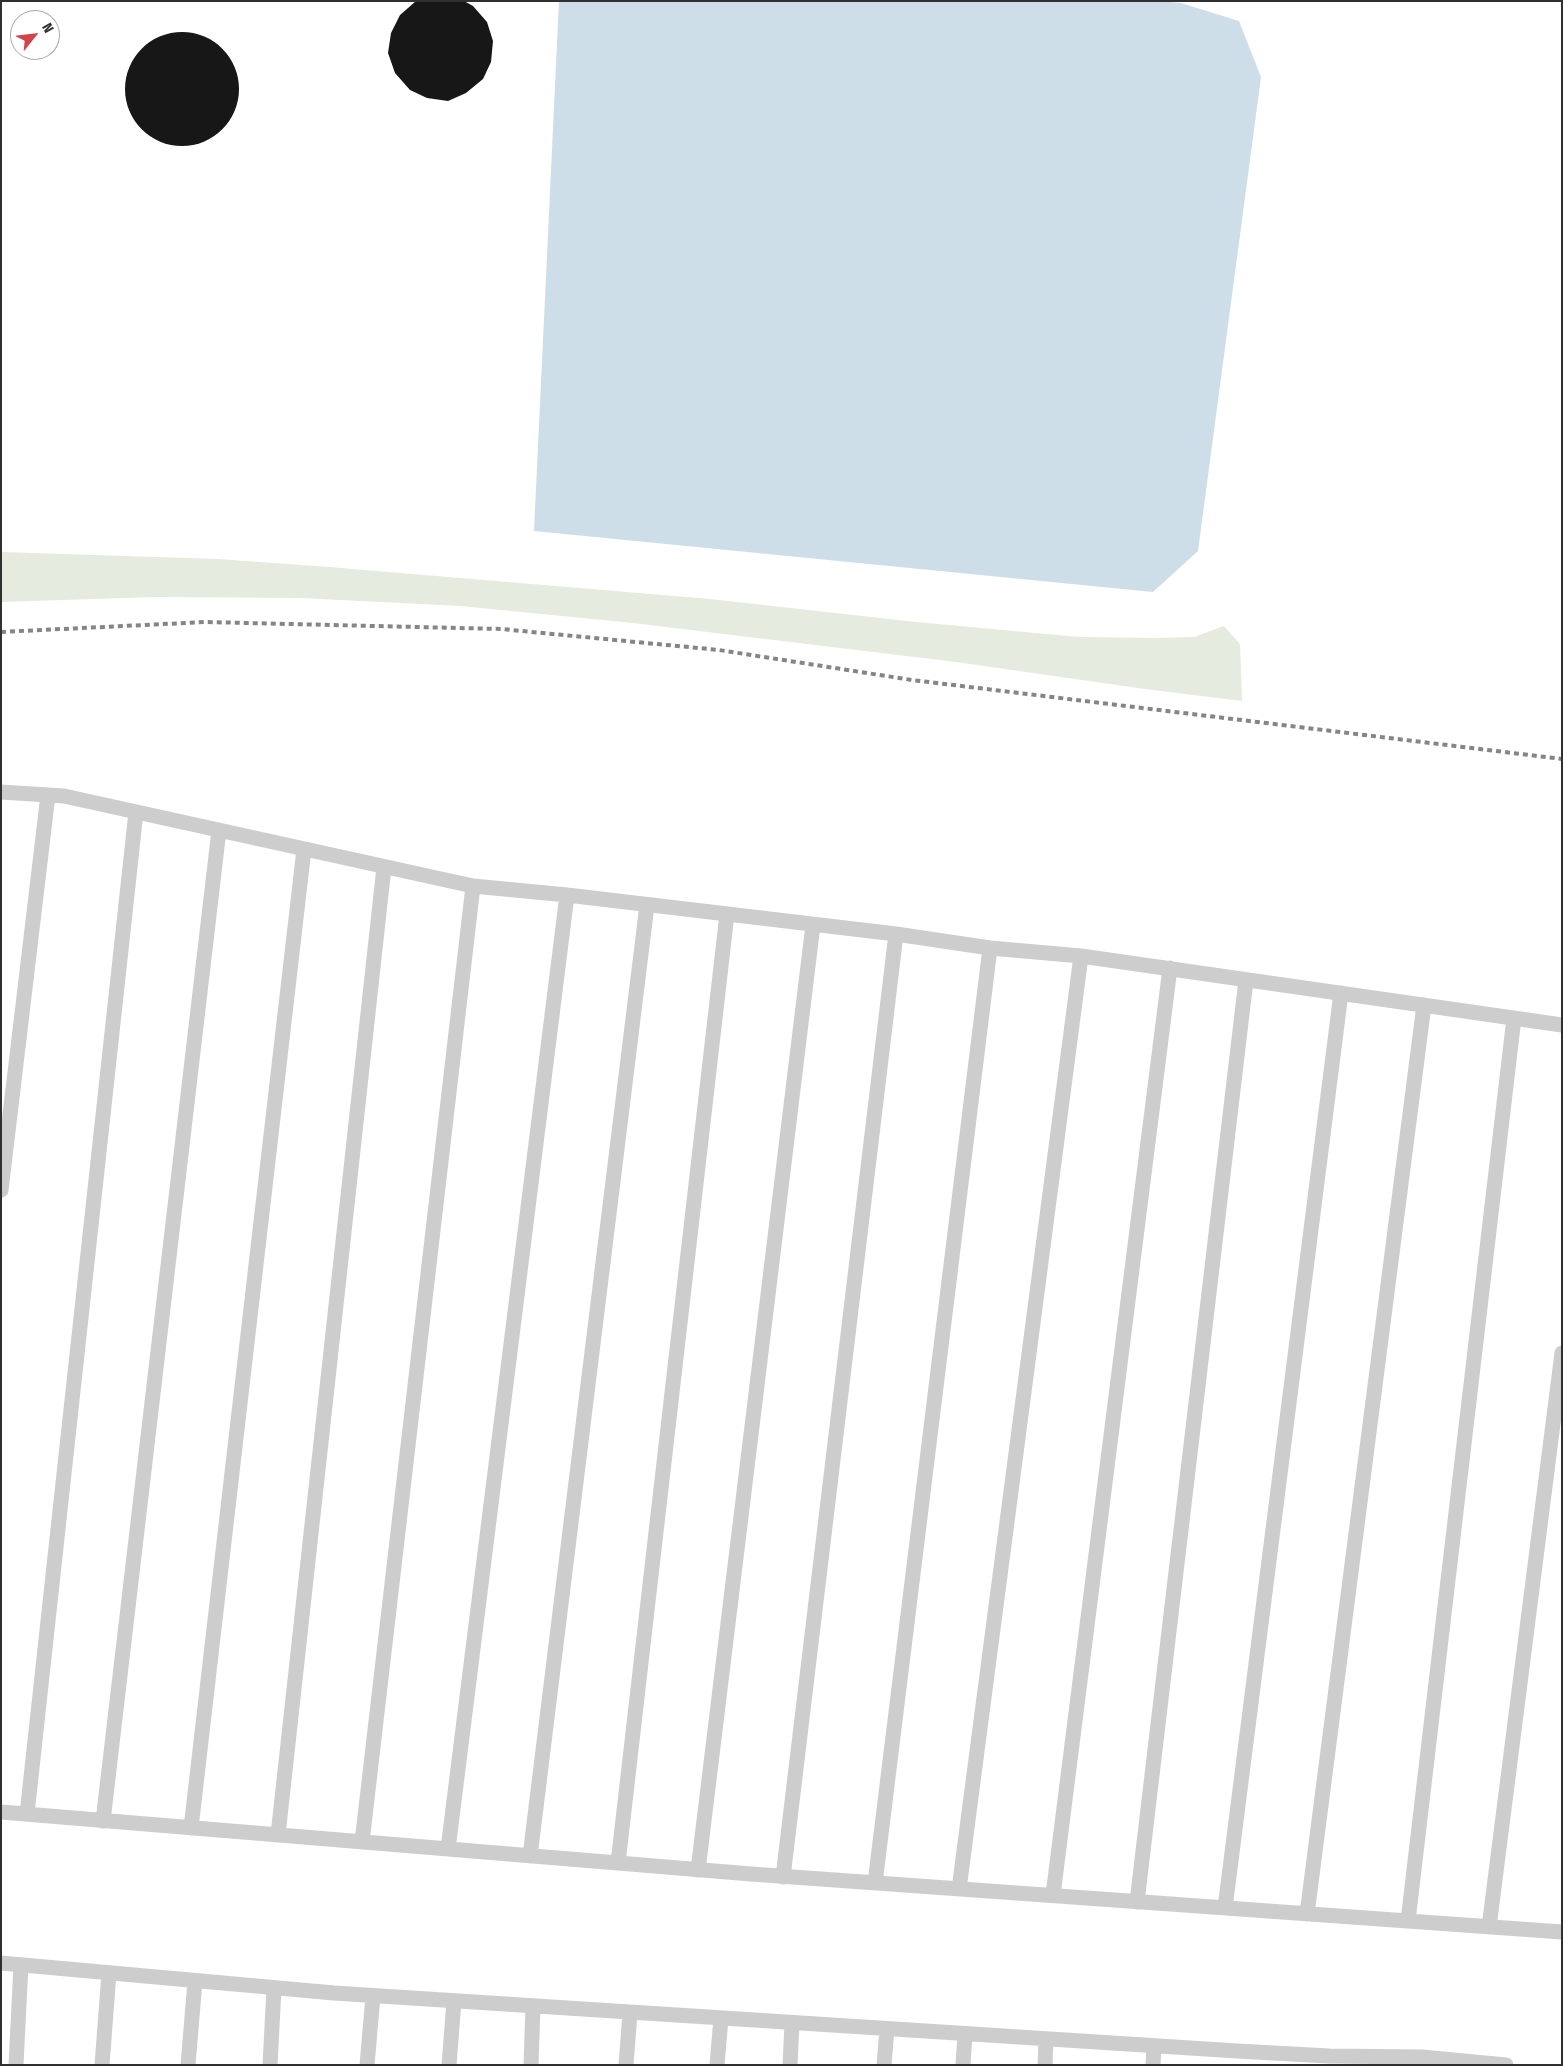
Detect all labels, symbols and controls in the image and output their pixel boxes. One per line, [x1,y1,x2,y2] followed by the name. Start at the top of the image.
[10,10,60,60] north arrow
[38,20,57,36] text: N

